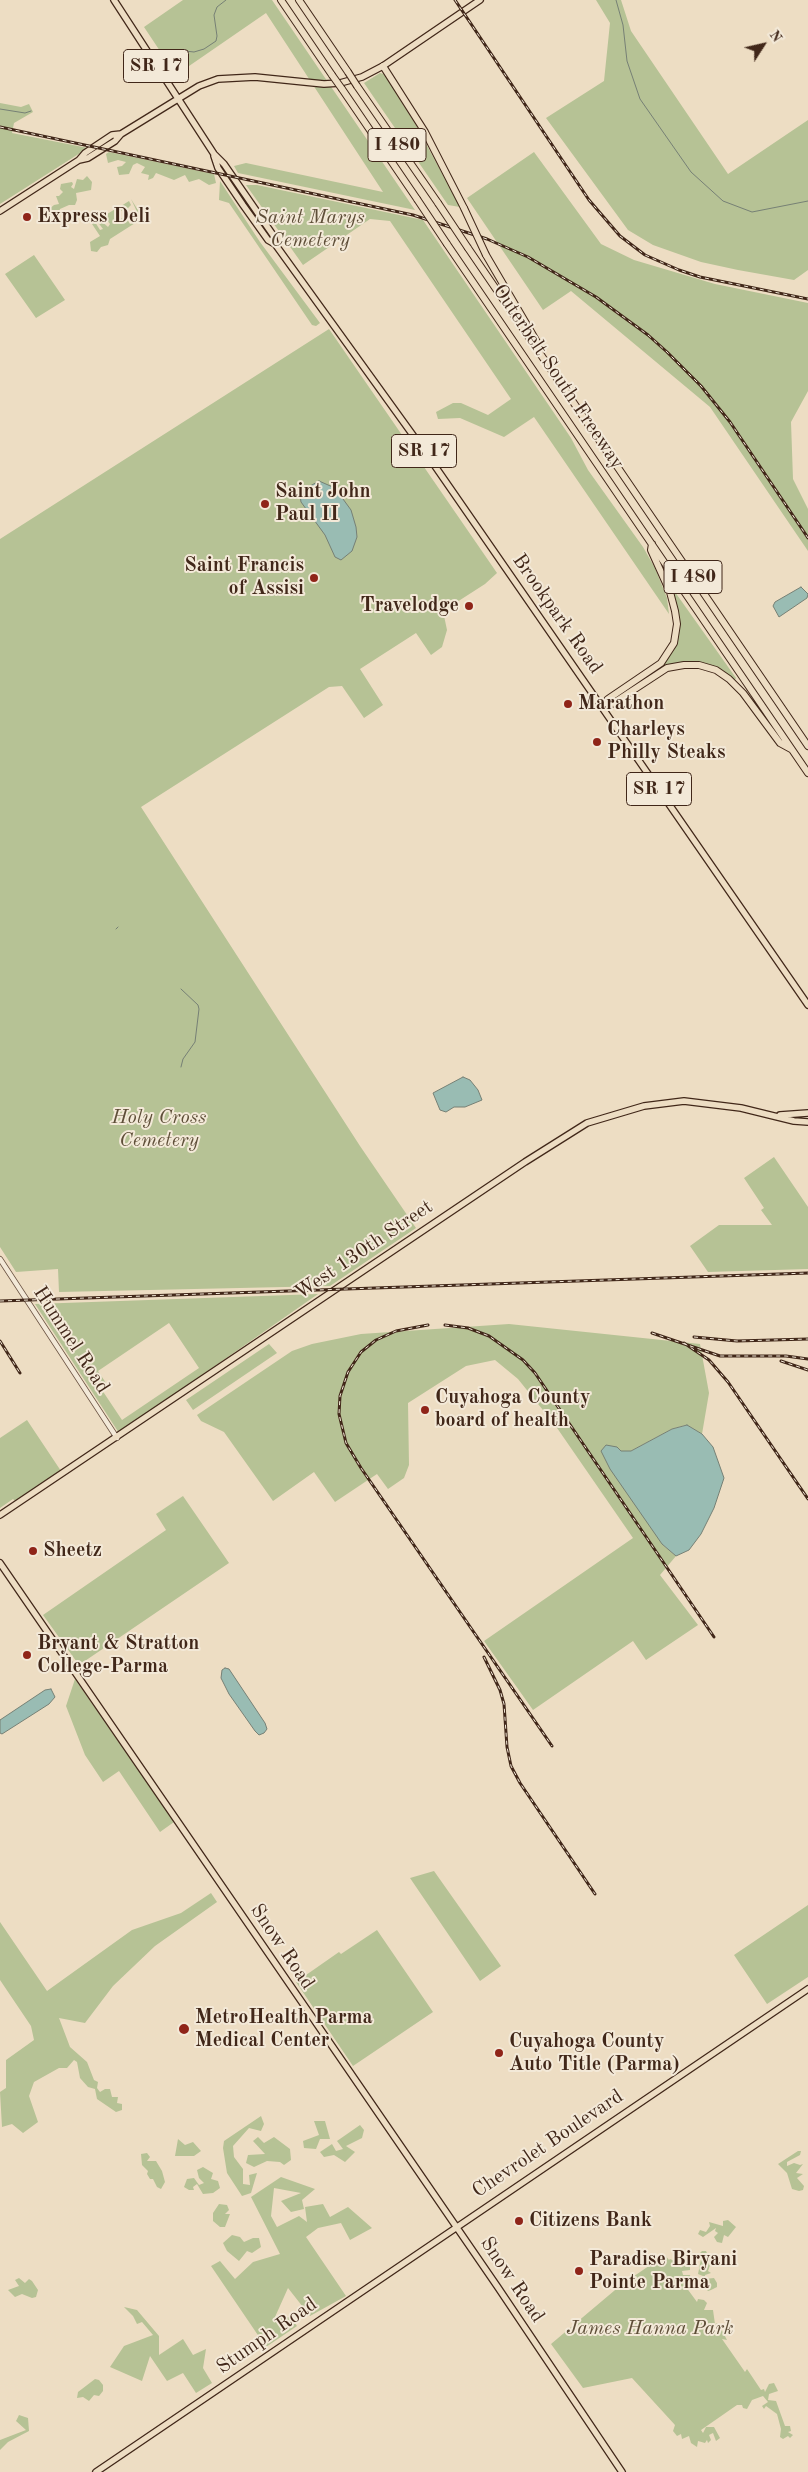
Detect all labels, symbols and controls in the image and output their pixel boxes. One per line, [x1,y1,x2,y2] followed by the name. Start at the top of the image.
[738,20,788,70] north arrow
[766,28,784,45] text: N
[124,49,188,82] road number: SR 17
[368,128,426,162] road number: I 480
[37,205,150,229] place label: Express Deli
[255,206,365,253] park label: Saint Marys Cemetery
[21,211,33,223] marker: Express Deli
[487,280,629,474] street label: Outerbelt South Freeway
[392,434,456,468] road number: SR 17
[275,480,371,527] place label: Saint John Paul II
[259,498,271,510] marker: Saint John Paul II
[507,549,607,679] street label: Brookpark Road
[184,554,304,601] place label: Saint Francis of Assisi
[664,560,722,594] road number: I 480
[308,572,320,584] marker: Saint Francis of Assisi
[360,594,459,618] place label: Travelodge
[463,600,475,612] marker: Travelodge
[578,692,664,716] place label: Marathon
[562,698,574,710] marker: Marathon
[607,718,726,765] place label: Charleys Philly Steaks
[591,736,603,748] marker: Charleys Philly Steaks
[626,772,692,806] road number: SR 17
[112,1106,206,1153] park label: Holy Cross Cemetery
[290,1195,438,1305] street label: West 130th Street
[27,1282,115,1398] street label: Hummel Road
[435,1386,590,1433] place label: Cuyahoga County board of health
[419,1404,431,1416] marker: Cuyahoga County board of health
[43,1539,102,1563] place label: Sheetz
[27,1545,39,1557] marker: Sheetz
[37,1632,199,1679] place label: Bryant & Stratton College-Parma
[21,1649,33,1661] marker: Bryant & Stratton College-Parma
[245,1899,319,1995] street label: Snow Road
[195,2006,373,2053] place label: MetroHealth Parma Medical Center
[177,2022,191,2036] marker: MetroHealth Parma Medical Center
[509,2030,680,2077] place label: Cuyahoga County Auto Title (Parma)
[493,2047,505,2059] marker: Cuyahoga County Auto Title (Parma)
[468,2085,628,2203] street label: Chevrolet Boulevard
[529,2209,652,2233] place label: Citizens Bank
[513,2215,525,2227] marker: Citizens Bank
[475,2232,549,2328] street label: Snow Road
[589,2248,737,2295] place label: Paradise Biryani Pointe Parma
[573,2265,585,2277] marker: Paradise Biryani Pointe Parma
[212,2293,322,2379] street label: Stumph Road
[566,2317,734,2341] park label: James Hanna Park

